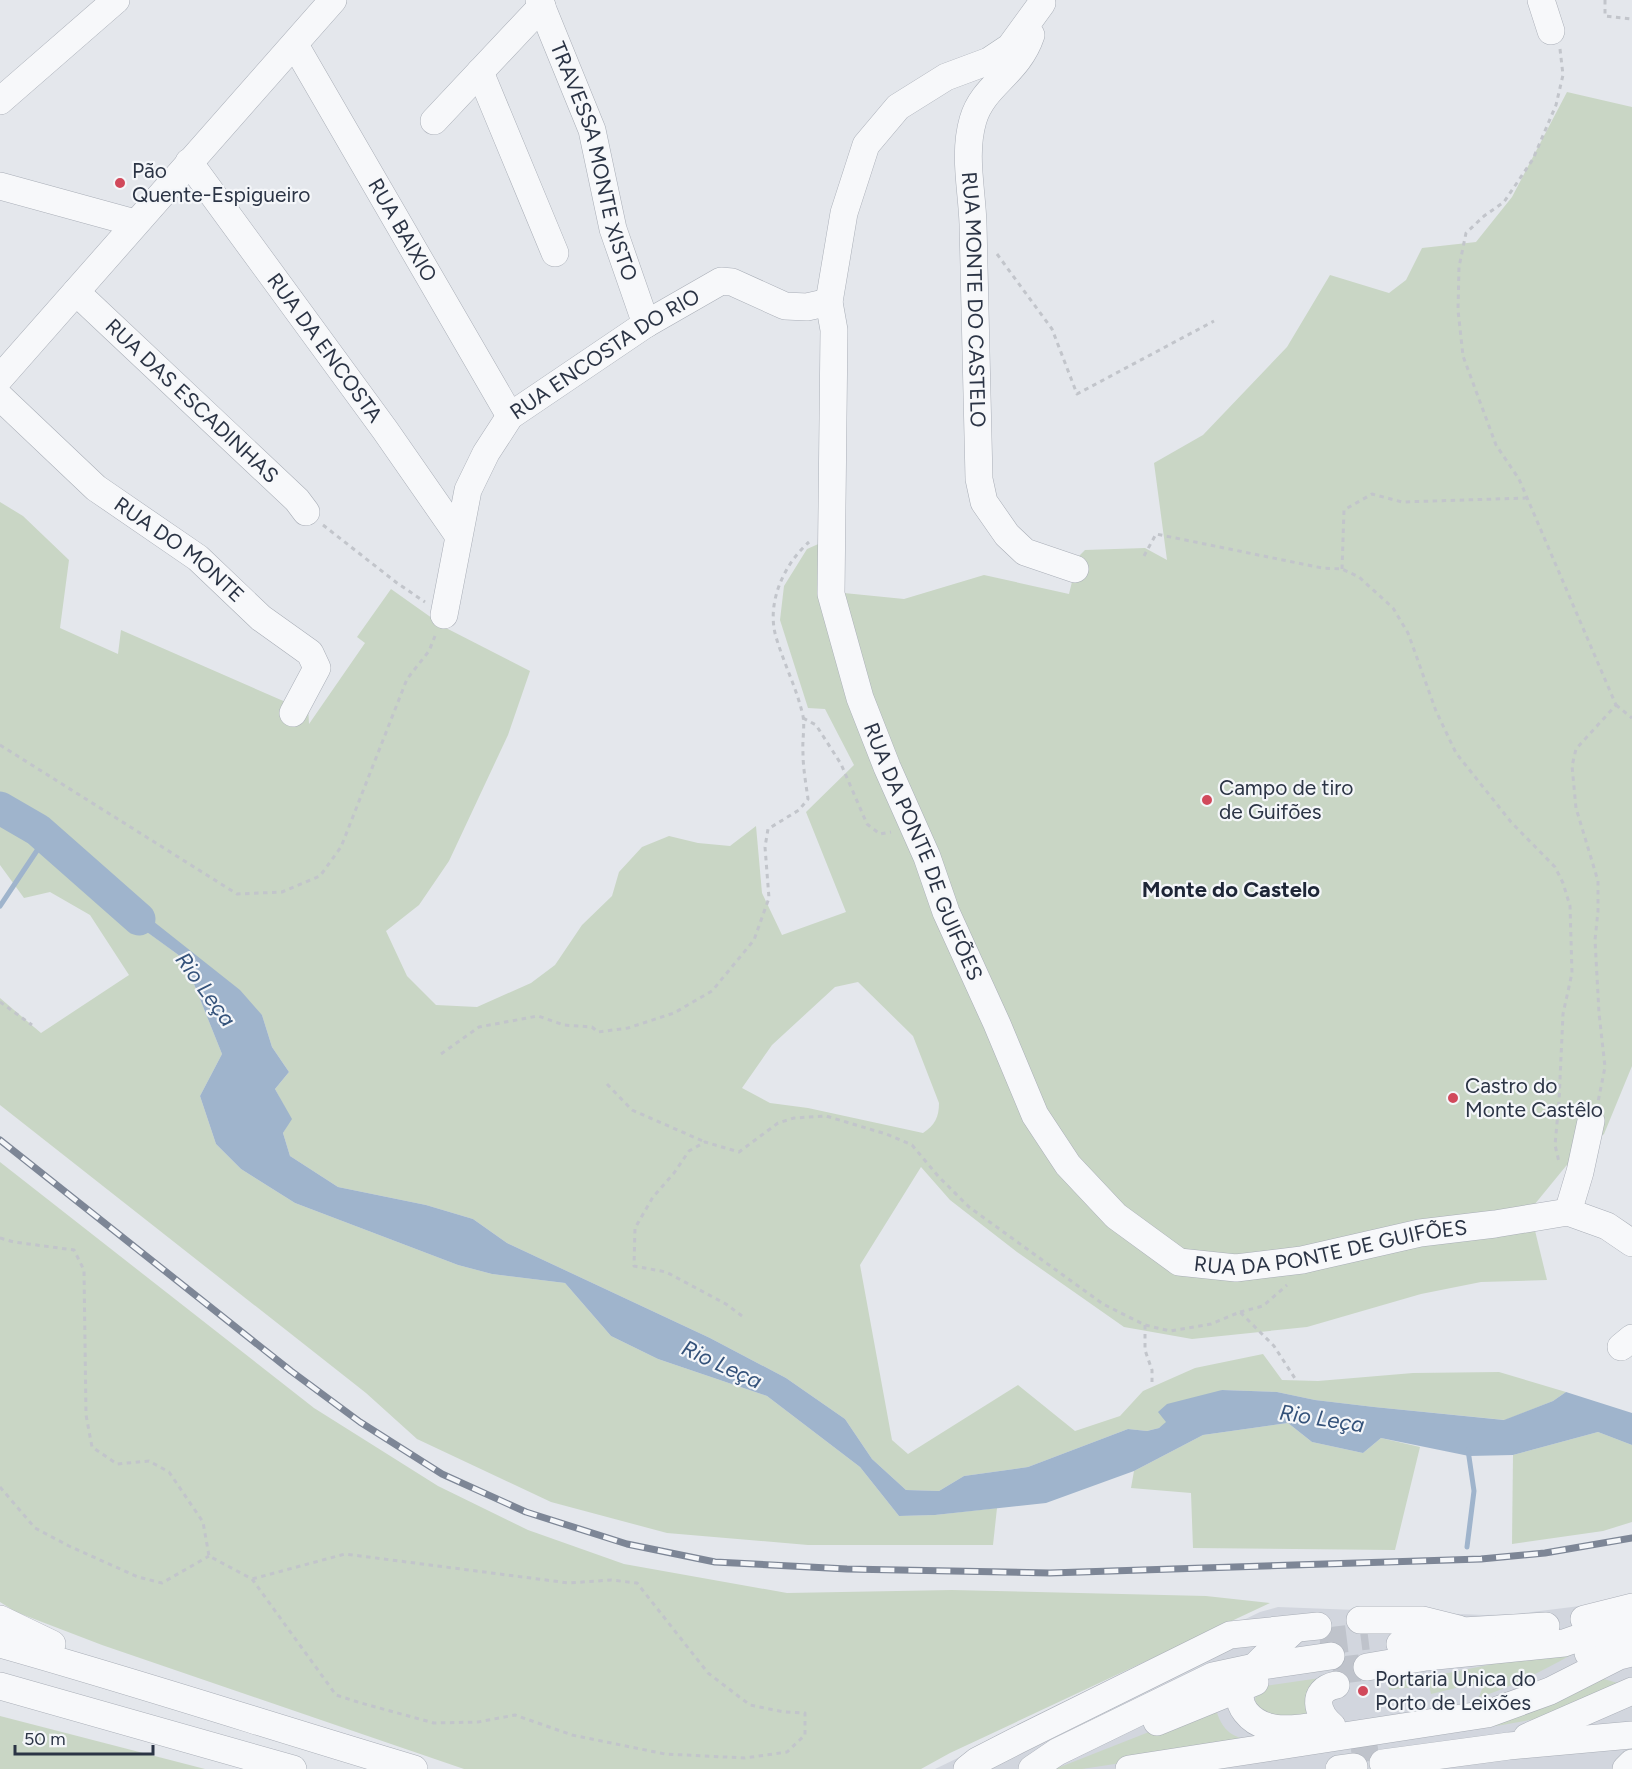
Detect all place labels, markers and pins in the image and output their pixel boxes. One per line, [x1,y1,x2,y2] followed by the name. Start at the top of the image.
[132,158,311,207] place label: Pão Quente-Espigueiro
[113,176,127,190] marker: Pão Quente-Espigueiro
[1219,775,1354,824] place label: Campo de tiro de Guifões
[1200,793,1214,807] marker: Campo de tiro de Guifões
[1465,1073,1603,1122] place label: Castro do Monte Castêlo
[1446,1091,1460,1105] marker: Castro do Monte Castêlo
[1375,1666,1536,1715] place label: Portaria Unica do Porto de Leixões
[1356,1684,1370,1698] marker: Portaria Unica do Porto de Leixões

